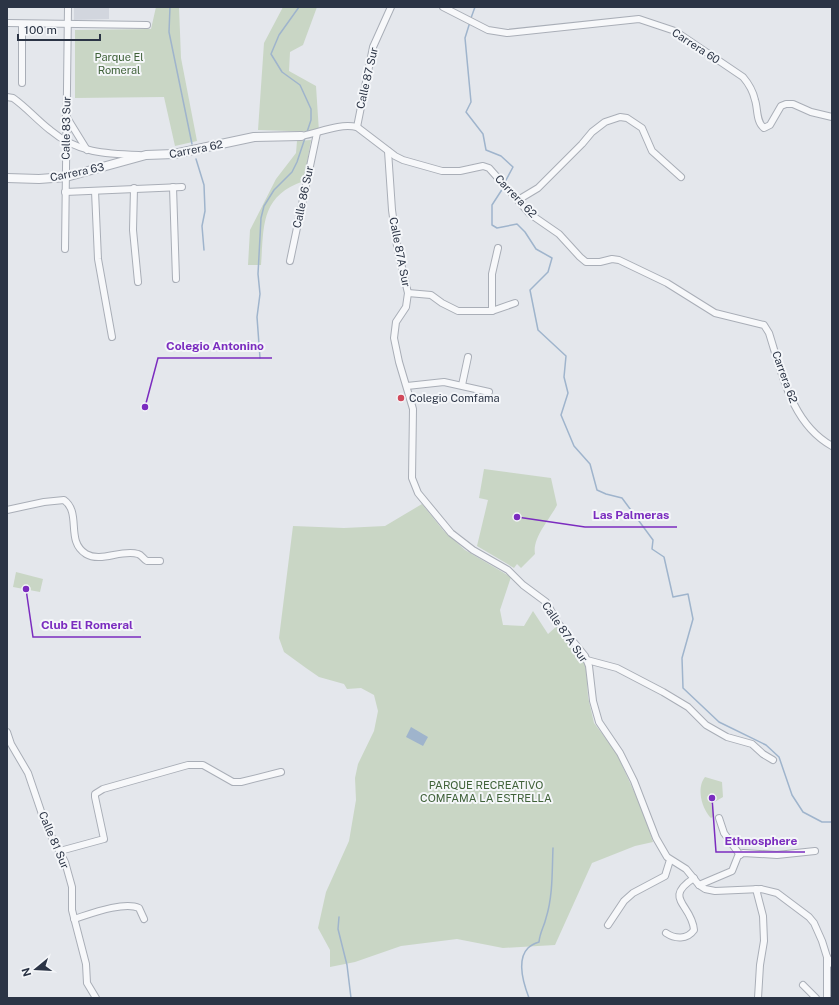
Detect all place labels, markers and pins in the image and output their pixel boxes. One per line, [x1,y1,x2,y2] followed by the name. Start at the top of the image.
[158,334,272,358] callout: Colegio Antonino
[409,392,500,404] place label: Colegio Comfama
[396,393,406,403] marker: Colegio Comfama
[585,503,677,527] callout: Las Palmeras
[33,613,141,637] callout: Club El Romeral
[716,828,805,852] callout: Ethnosphere

